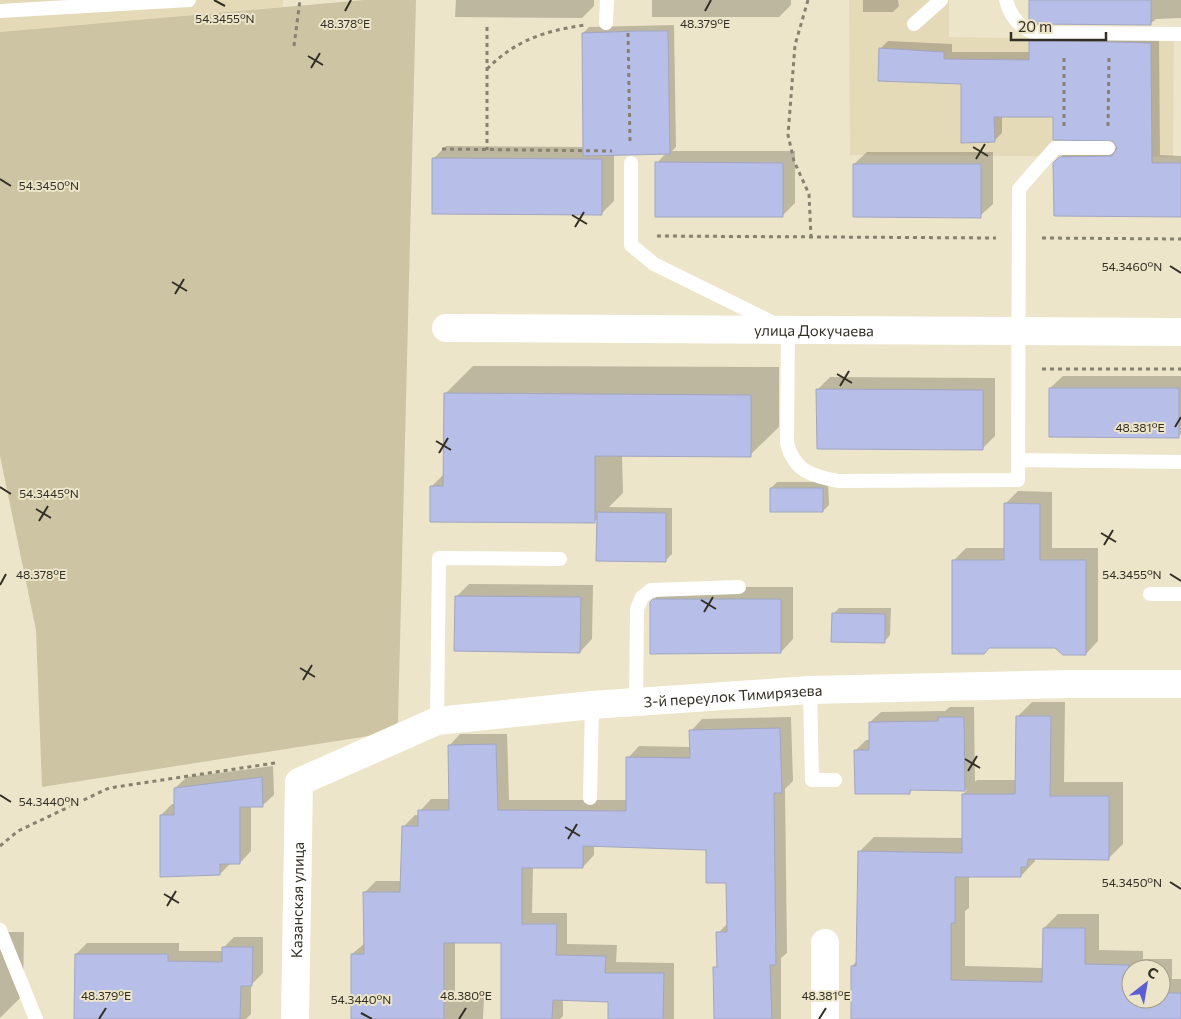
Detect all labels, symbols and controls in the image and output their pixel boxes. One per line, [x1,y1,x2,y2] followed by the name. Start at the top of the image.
[1011,10,1106,42] scale bar
[195,11,255,25] text: 54.3455°N
[320,16,370,30] text: 48.378°E
[680,16,730,30] text: 48.379°E
[1018,17,1052,35] text: 20 m
[19,178,79,192] text: 54.3450°N
[1102,259,1162,273] text: 54.3460°N
[754,321,874,339] street label: улица Докучаева
[1115,420,1165,434] text: 48.381°E
[19,486,79,500] text: 54.3445°N
[16,567,66,581] text: 48.378°E
[1102,567,1162,581] text: 54.3455°N
[643,681,822,710] street label: 3-й переулок Тимирязева
[19,794,79,808] text: 54.3440°N
[287,842,307,958] street label: Казанская улица
[1102,875,1162,889] text: 54.3450°N
[1121,959,1171,1009] north arrow
[1144,963,1161,982] text: С
[81,988,131,1002] text: 48.379°E
[440,988,492,1002] text: 48.380°E
[801,988,851,1002] text: 48.381°E
[331,992,391,1006] text: 54.3440°N

